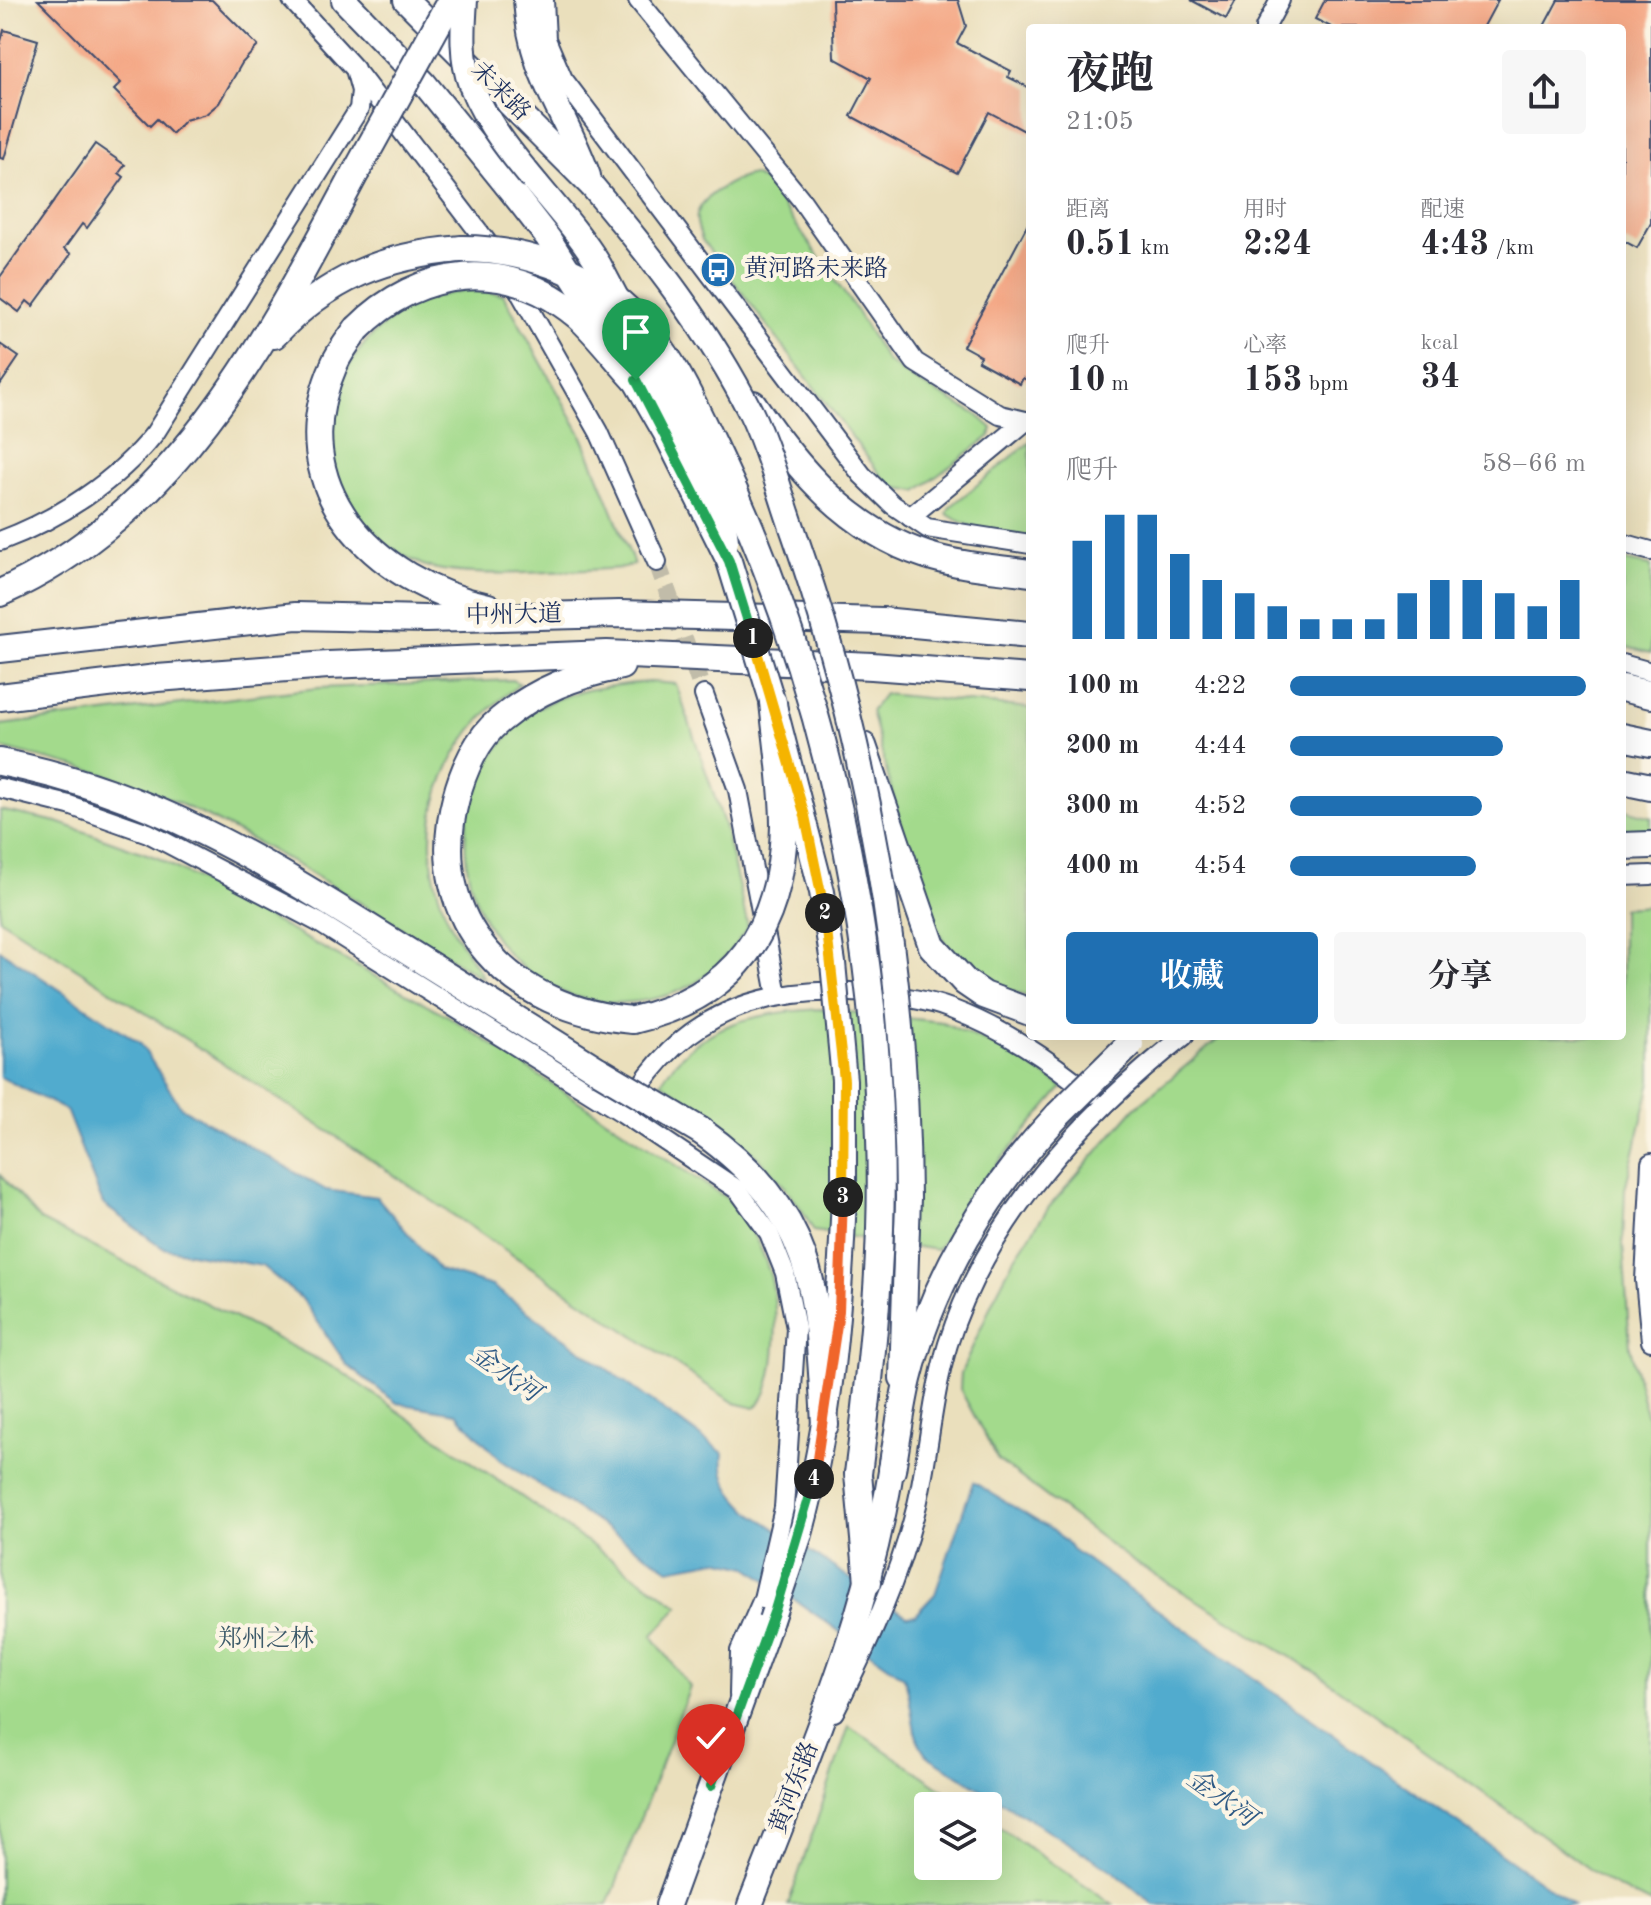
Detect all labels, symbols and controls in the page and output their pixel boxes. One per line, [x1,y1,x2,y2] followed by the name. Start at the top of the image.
[1502,50,1586,134] button: share
[1066,54,1154,98] text: 夜跑
[466,56,536,126] street label: 未来路
[1066,109,1134,135] text: 21:05
[1066,199,1110,221] text: 距离
[1243,199,1287,221] text: 用时
[1421,199,1465,221] text: 配速
[1066,228,1135,262] text: 0.51
[1243,228,1312,262] text: 2:24
[1421,228,1489,262] text: 4:43
[1135,237,1170,259] text: km
[1489,237,1534,259] text: /km
[699,251,737,289] bus stop icon: 黄河路未来路
[744,255,888,282] place label: 黄河路未来路
[602,298,670,380] pin
[614,310,658,354] icon: arrive
[1421,332,1459,354] text: kcal
[1066,335,1110,357] text: 爬升
[1243,335,1287,357] text: 心率
[1421,361,1460,395] text: 34
[1066,364,1105,398] text: 10
[1243,364,1303,398] text: 153
[1105,373,1129,395] text: m
[1303,373,1349,395] text: bpm
[1482,451,1586,477] text: 58–66 m
[1066,458,1118,484] text: 爬升
[466,600,562,629] street label: 中州大道
[733,618,773,658] pin: 1
[747,627,759,649] text: 1
[1066,673,1139,699] text: 100 m
[1194,673,1247,699] text: 4:22
[1066,733,1139,759] text: 200 m
[1194,733,1247,759] text: 4:44
[1066,793,1139,819] text: 300 m
[1194,793,1247,819] text: 4:52
[1066,853,1139,879] text: 400 m
[1194,853,1247,879] text: 4:54
[805,893,845,933] pin: 2
[819,902,831,924] text: 2
[1066,932,1318,1024] button: 收藏
[1334,932,1586,1024] button: 分享
[823,1177,863,1217] pin: 3
[837,1186,849,1208] text: 3
[466,1339,549,1409] water label: 金水河
[794,1459,834,1499] pin: 4
[808,1468,820,1490] text: 4
[218,1625,314,1652] park label: 郑州之林
[677,1704,745,1786] pin
[689,1716,733,1760] icon: check
[764,1738,823,1837] street label: 黄河东路
[1182,1764,1265,1835] water label: 金水河
[914,1792,1002,1880] map controls
[914,1792,1002,1880] button: layers

